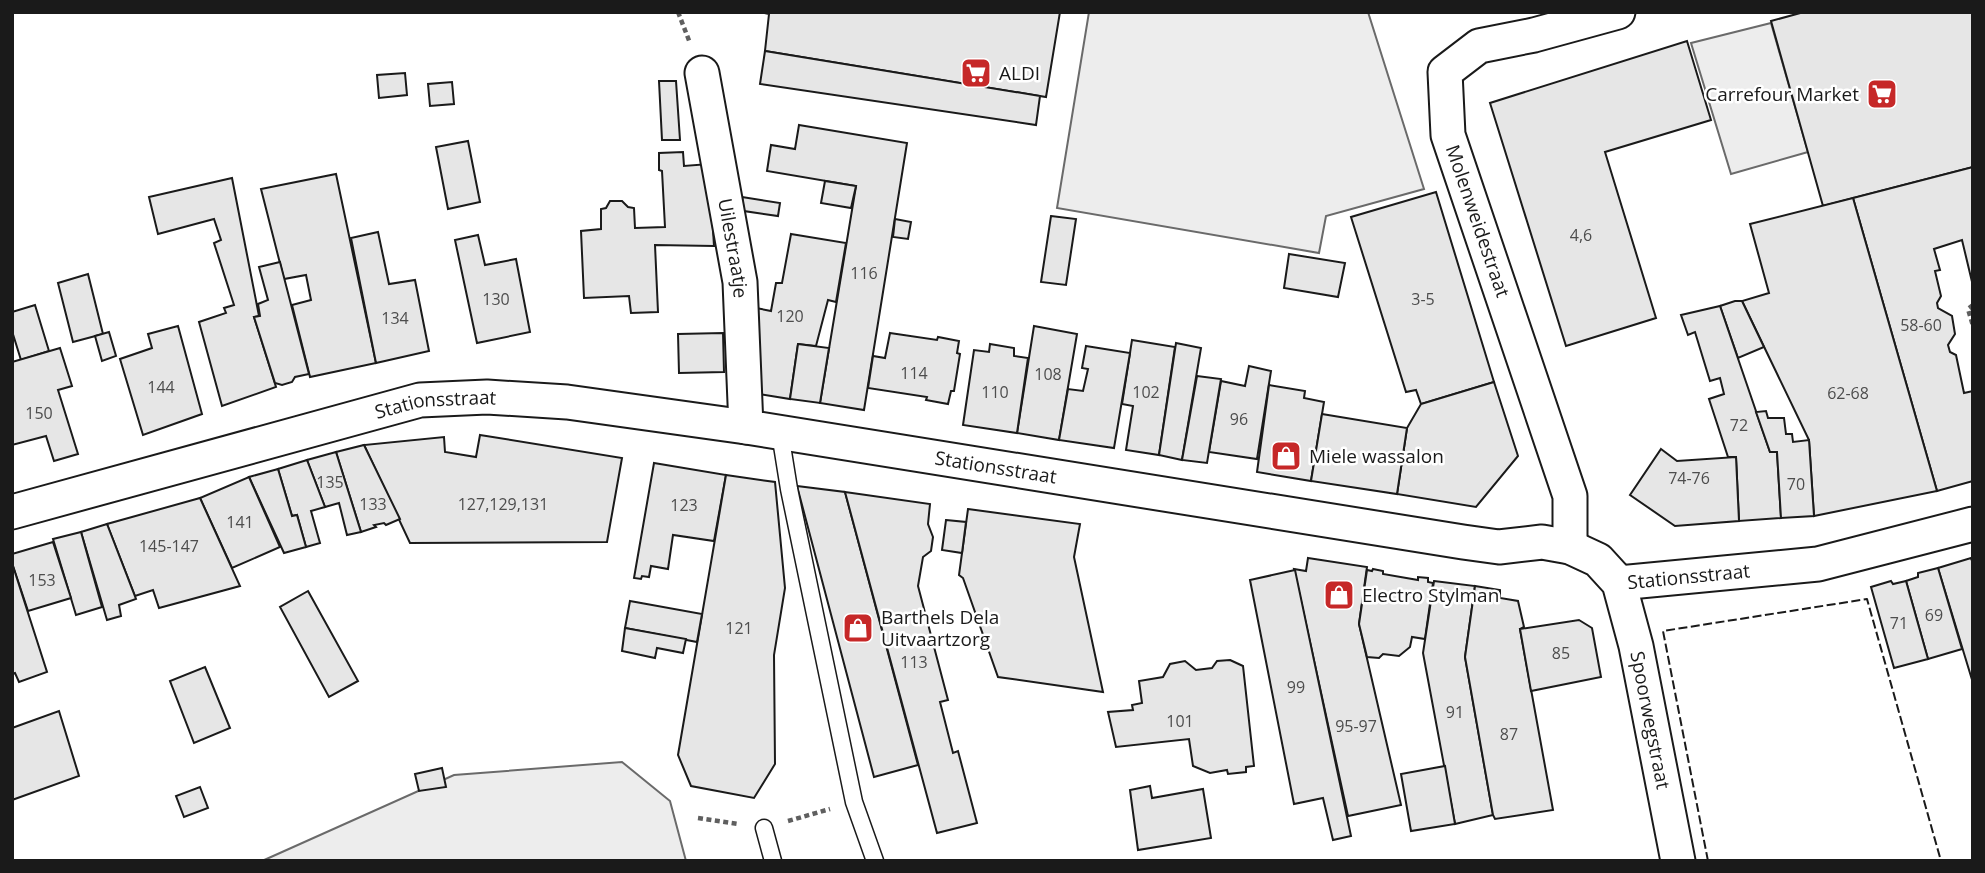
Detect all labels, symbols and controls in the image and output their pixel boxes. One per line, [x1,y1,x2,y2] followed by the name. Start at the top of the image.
[959,56,993,90] supermarket icon: ALDI
[999,60,1040,86] place label: ALDI
[1865,77,1899,111] supermarket icon: Carrefour Market
[1705,81,1859,107] place label: Carrefour Market
[1440,141,1516,301] street label: Molenweidestraat
[712,196,754,299] street label: Uilestraatje
[1570,224,1592,246] house number: 4,6
[850,262,878,284] house number: 116
[482,288,510,310] house number: 130
[1411,288,1435,310] house number: 3-5
[776,305,804,327] house number: 120
[381,307,409,329] house number: 134
[1900,314,1942,336] house number: 58-60
[900,362,928,384] house number: 114
[1034,363,1062,385] house number: 108
[147,376,175,398] house number: 144
[981,381,1009,403] house number: 110
[1132,381,1160,403] house number: 102
[1827,382,1869,404] house number: 62-68
[372,384,497,425] street label: Stationsstraat
[25,402,53,424] house number: 150
[1230,408,1248,430] house number: 96
[1730,414,1748,436] house number: 72
[1269,439,1303,473] shop icon: Miele wassalon
[1309,443,1444,469] place label: Miele wassalon
[933,444,1059,490] street label: Stationsstraat
[1668,467,1710,489] house number: 74-76
[316,471,344,493] house number: 135
[1787,473,1805,495] house number: 70
[359,493,387,515] house number: 133
[458,493,548,515] house number: 127,129,131
[670,494,698,516] house number: 123
[226,511,254,533] house number: 141
[139,535,199,557] house number: 145-147
[1626,558,1751,595] street label: Stationsstraat
[28,569,56,591] house number: 153
[1322,578,1356,612] shop icon: Electro Stylman
[1362,582,1499,608] place label: Electro Stylman
[881,604,999,652] place label: Barthels Dela Uitvaartzorg
[1925,604,1943,626] house number: 69
[841,611,875,645] shop icon: Barthels Dela Uitvaartzorg
[1890,612,1908,634] house number: 71
[725,617,753,639] house number: 121
[1552,642,1570,664] house number: 85
[1624,649,1677,791] street label: Spoorwegstraat
[900,651,928,673] house number: 113
[1287,676,1305,698] house number: 99
[1446,701,1464,723] house number: 91
[1166,710,1194,732] house number: 101
[1335,715,1377,737] house number: 95-97
[1500,723,1518,745] house number: 87

